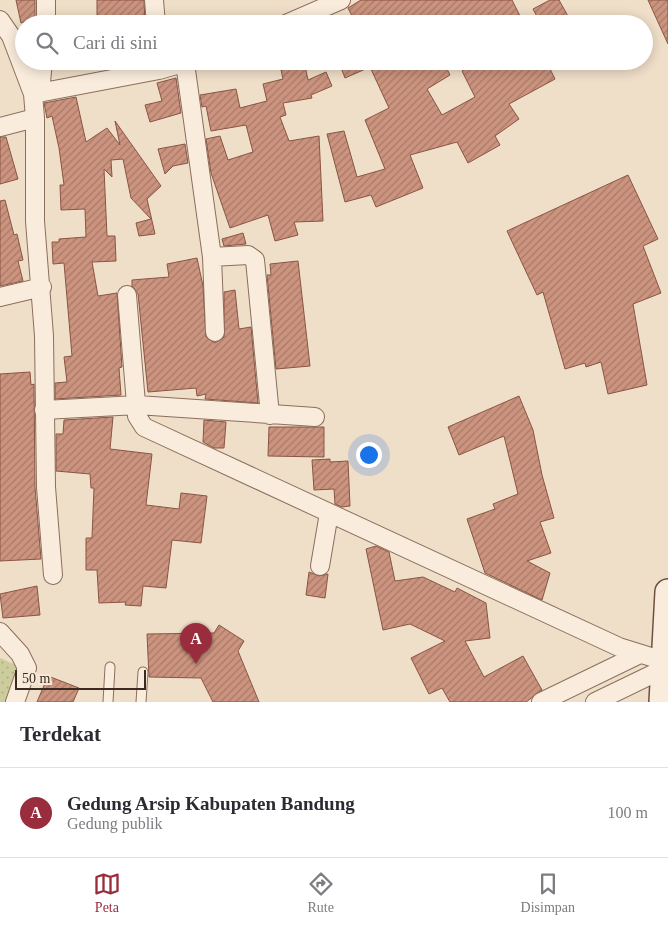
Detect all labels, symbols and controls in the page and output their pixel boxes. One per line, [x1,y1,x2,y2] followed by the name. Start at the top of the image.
[15,15,653,70] search box
[33,29,61,57] icon: search
[73,32,157,53] text: Cari di sini
[356,442,382,468] your location
[180,623,212,664] pin: A
[15,667,146,690] scale bar
[22,671,50,686] text: 50 m
[20,722,101,746] text: Terdekat
[67,793,355,814] text: Gedung Arsip Kabupaten Bandung
[30,804,42,821] text: A
[608,804,648,821] text: 100 m
[67,815,163,832] text: Gedung publik
[93,870,121,916] tab: Peta
[307,870,335,916] tab: Rute
[521,870,575,916] tab: Disimpan

